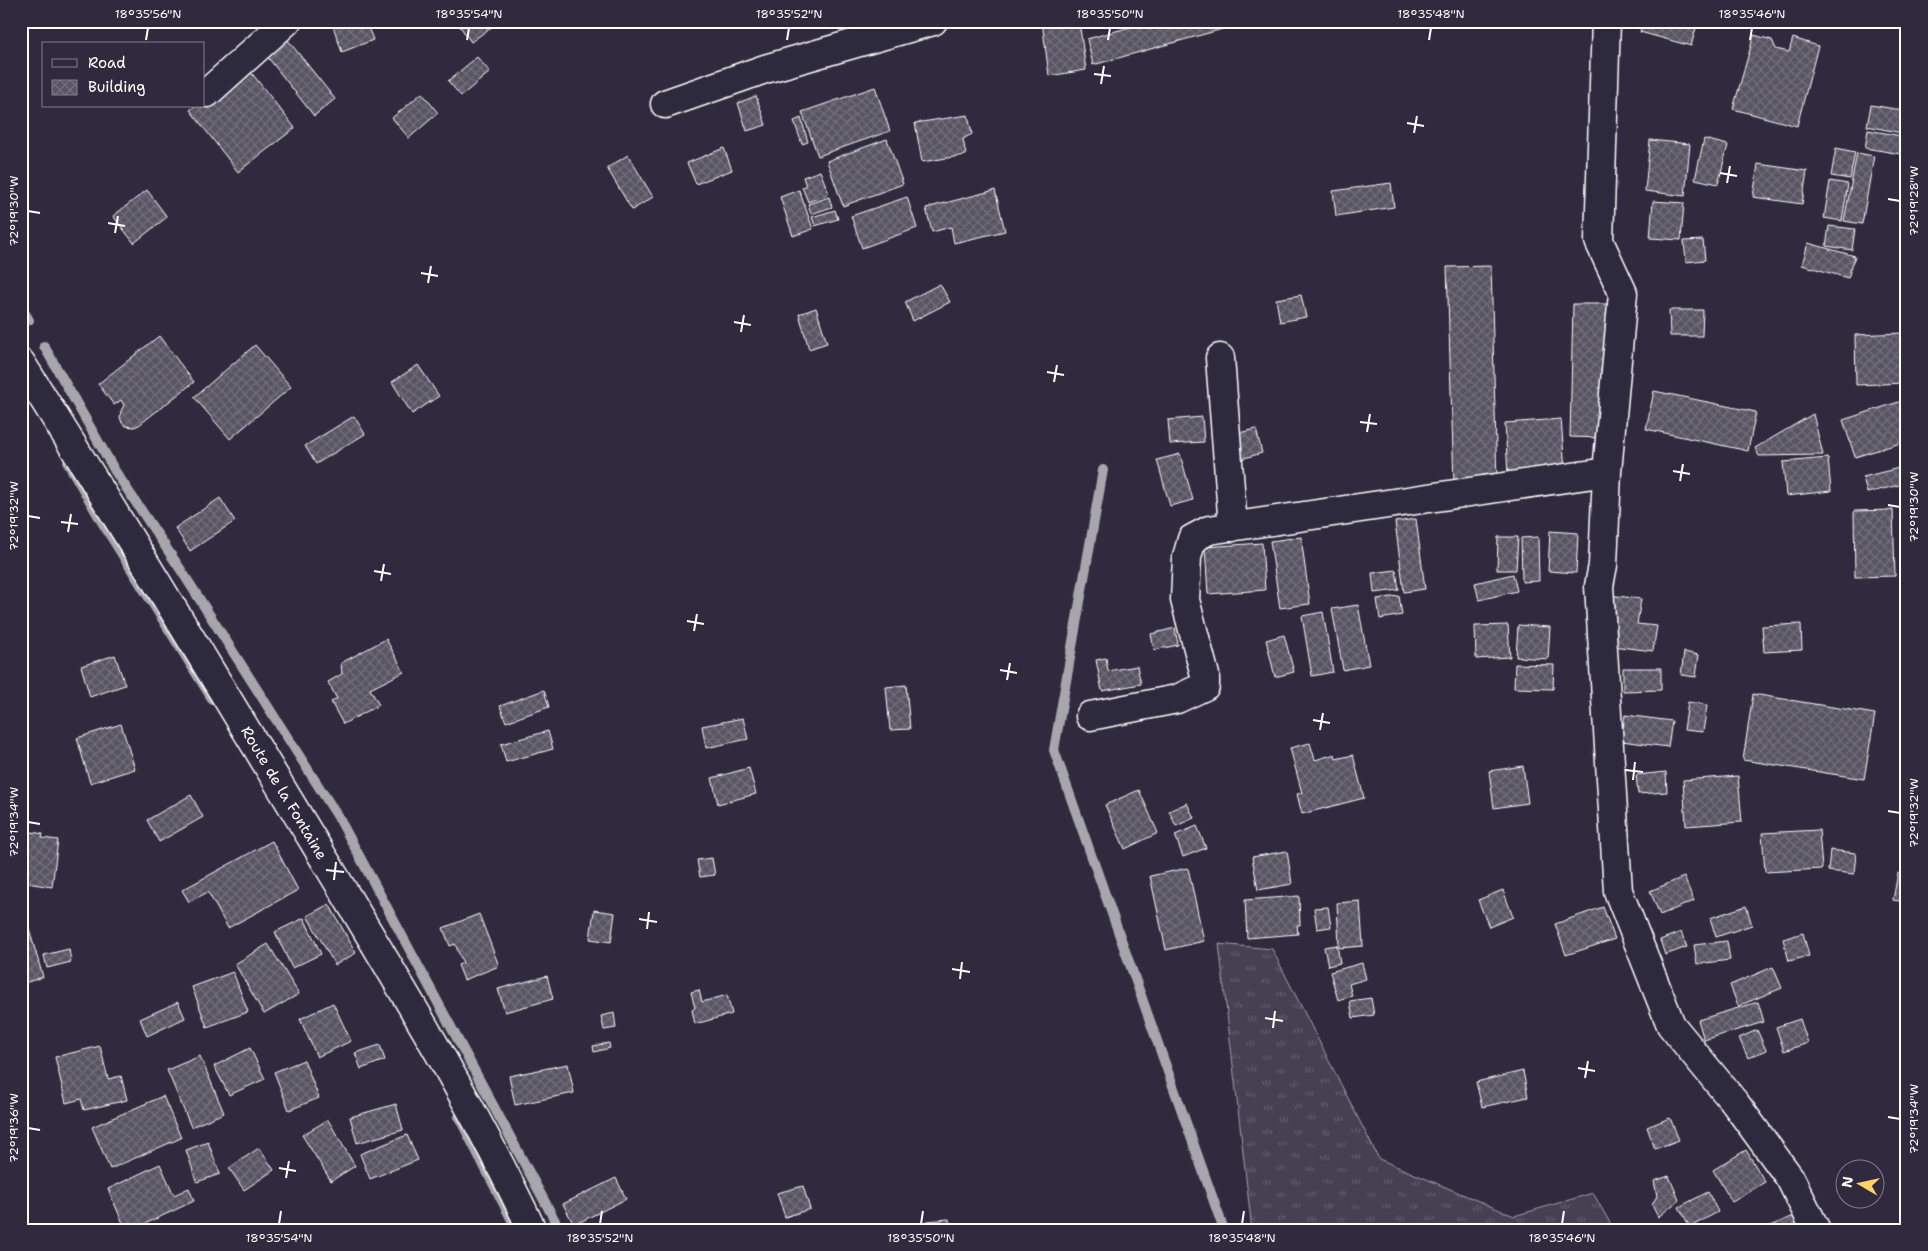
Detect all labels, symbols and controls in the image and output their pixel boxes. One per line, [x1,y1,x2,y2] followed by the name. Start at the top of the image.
[115,6,181,22] text: 18°35'56"N
[435,6,503,22] text: 18°35'54"N
[756,6,822,22] text: 18°35'52"N
[1076,6,1144,22] text: 18°35'50"N
[1397,6,1465,22] text: 18°35'48"N
[1718,6,1786,22] text: 18°35'46"N
[42,42,205,108] legend
[88,53,126,73] text: Road
[88,77,145,97] text: Building
[1906,166,1922,236] text: 72°19'28"W
[6,176,22,246] text: 72°19'30"W
[1906,472,1922,542] text: 72°19'30"W
[6,481,22,551] text: 72°19'32"W
[236,723,332,863] street label: Route de la Fontaine
[1906,778,1922,848] text: 72°19'32"W
[6,787,22,857] text: 72°19'34"W
[1906,1084,1922,1154] text: 72°19'34"W
[6,1093,22,1163] text: 72°19'36"W
[1836,1158,1886,1208] north arrow
[1837,1175,1857,1189] text: N
[245,1230,313,1246] text: 18°35'54"N
[567,1230,633,1246] text: 18°35'52"N
[887,1230,955,1246] text: 18°35'50"N
[1208,1230,1276,1246] text: 18°35'48"N
[1528,1230,1596,1246] text: 18°35'46"N

